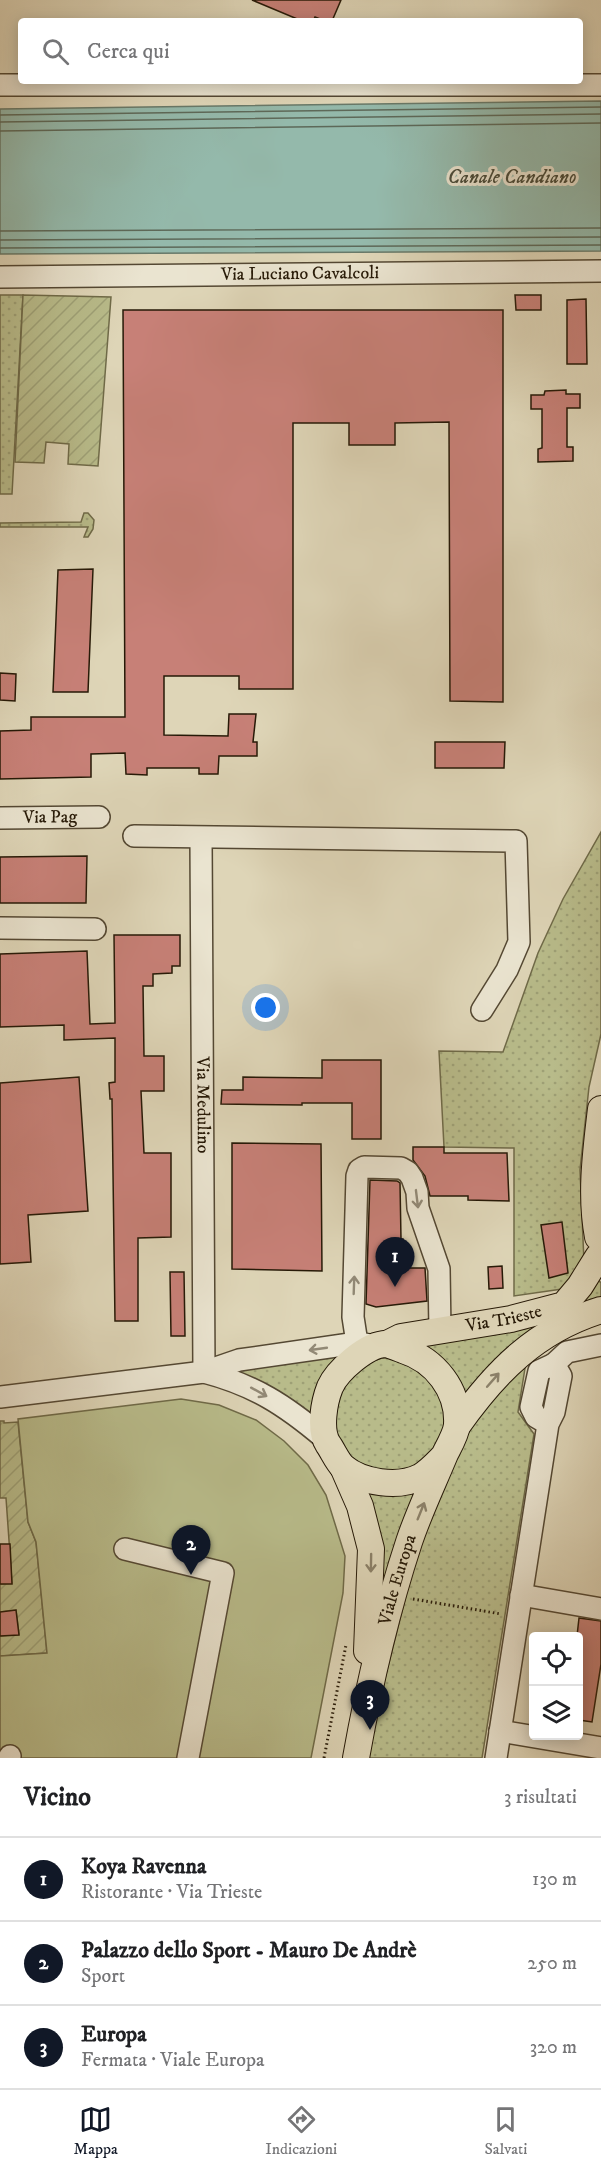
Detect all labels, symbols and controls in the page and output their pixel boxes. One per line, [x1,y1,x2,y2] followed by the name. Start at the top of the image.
[18,18,583,84] search box
[39,35,72,68] icon: search
[87,38,170,65] text: Cerca qui
[448,165,576,190] water label: Canale Candiano
[220,262,379,286] street label: Via Luciano Cavalcoli
[22,806,77,829] street label: Via Pag
[251,993,280,1022] your location
[191,1055,214,1154] street label: Via Medulino
[412,1189,423,1208] one-way arrow
[376,1238,414,1287] pin: 1
[348,1275,360,1295] one-way arrow
[463,1300,544,1337] street label: Via Trieste
[309,1343,329,1354] one-way arrow
[486,1372,499,1388] one-way arrow
[250,1386,267,1398] one-way arrow
[416,1502,427,1521] one-way arrow
[172,1526,210,1575] pin: 2
[374,1531,422,1629] street label: Viale Europa
[365,1552,377,1572] one-way arrow
[529,1632,583,1740] map controls
[529,1632,583,1686] button: locate
[350,1680,389,1730] pin: 3
[529,1686,583,1740] button: layers
[24,1781,91,1814] text: Vicino
[504,1785,577,1810] text: 3 risultati
[81,1853,206,1880] text: Koya Ravenna
[40,1867,47,1892] text: 1
[532,1867,577,1892] text: 130 m
[81,1880,262,1905] text: Ristorante · Via Trieste
[81,1937,417,1964] text: Palazzo dello Sport - Mauro De Andrè
[39,1951,48,1976] text: 2
[527,1951,577,1976] text: 250 m
[81,1964,125,1989] text: Sport
[81,2021,146,2048] text: Europa
[40,2035,47,2060] text: 3
[530,2035,577,2060] text: 320 m
[81,2048,265,2073] text: Fermata · Viale Europa
[74,2103,118,2159] tab: Mappa
[265,2103,337,2159] tab: Indicazioni
[484,2103,527,2159] tab: Salvati

